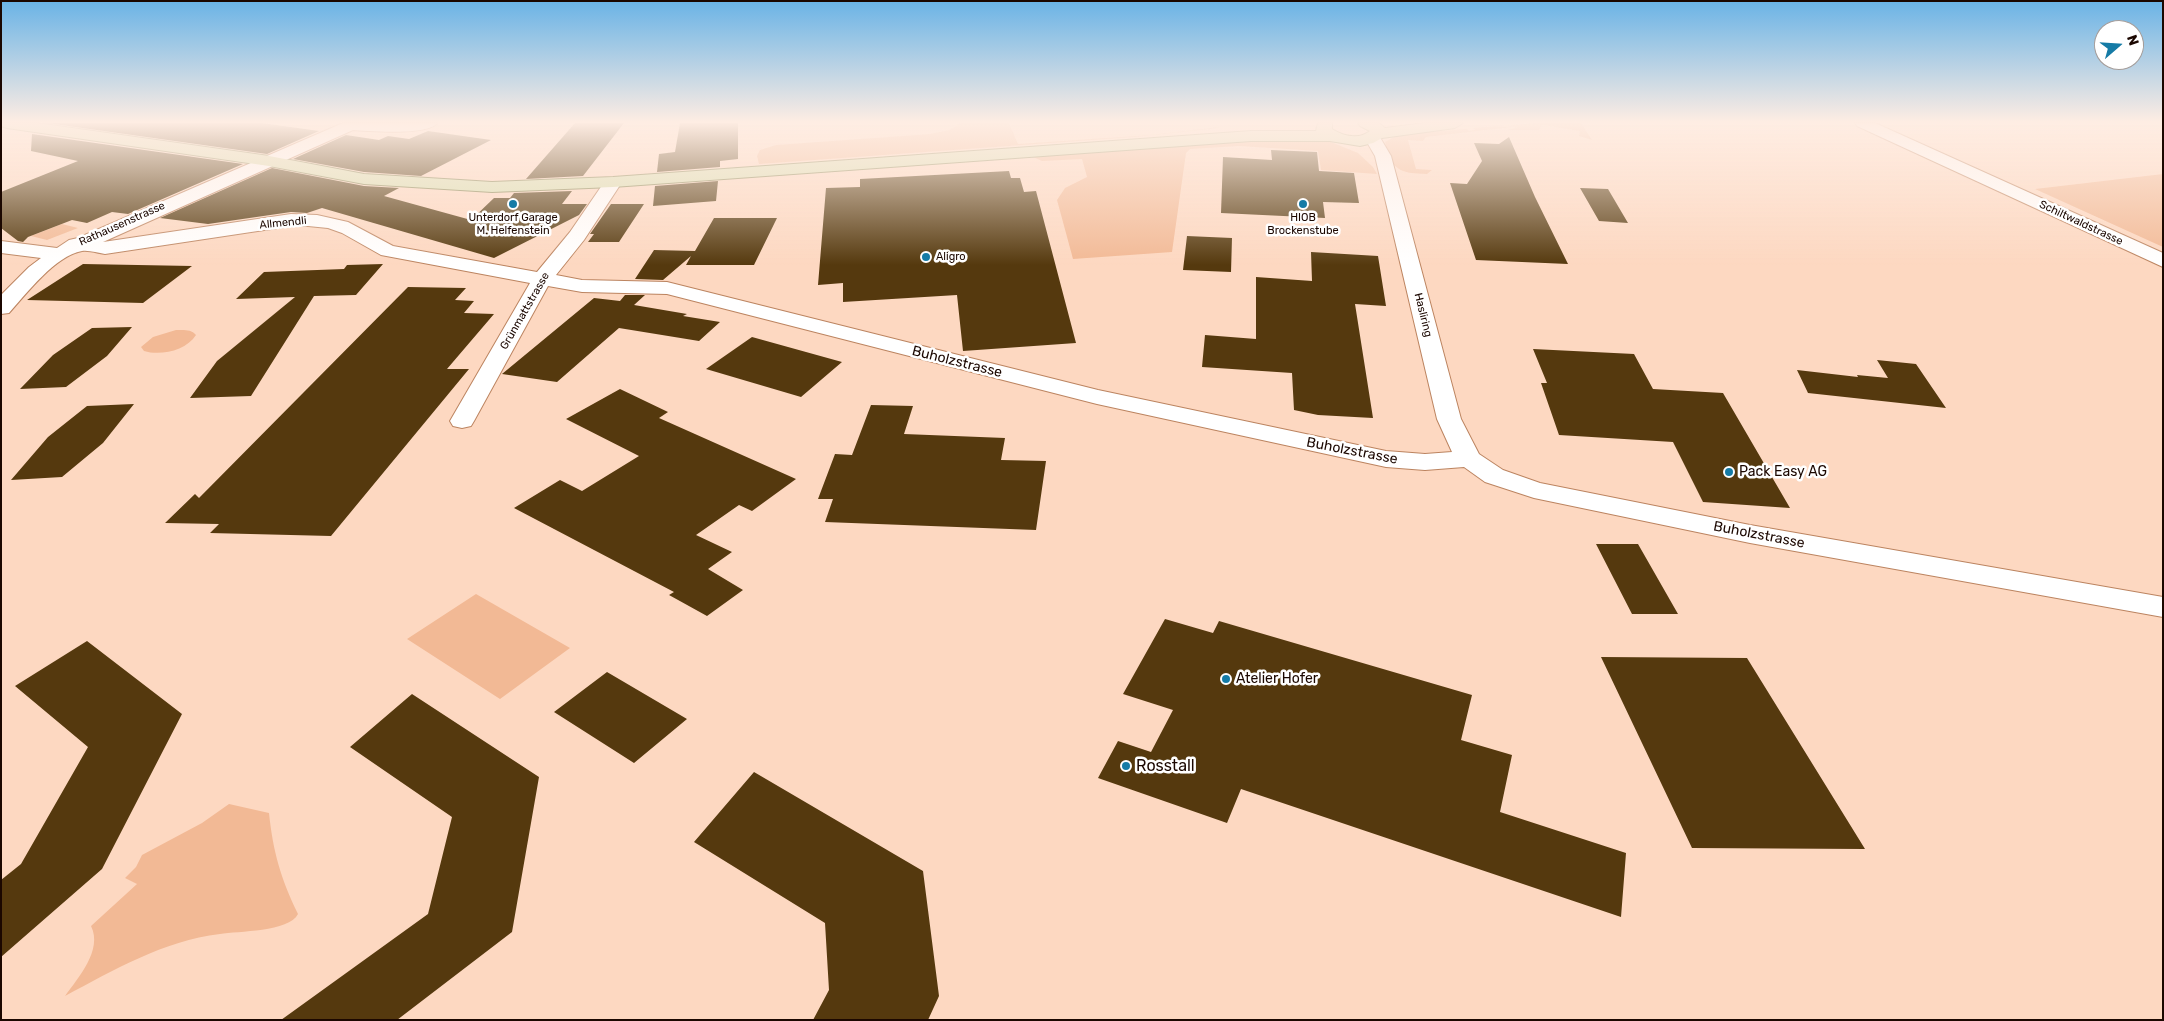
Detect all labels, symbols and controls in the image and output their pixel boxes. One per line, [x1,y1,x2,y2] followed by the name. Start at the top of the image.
[2094,20,2144,70] north arrow
[2123,33,2142,48] text: N
[507,198,519,210] marker: Unterdorf Garage M. Helfenstein
[1297,198,1309,210] marker: HIOB Brockenstube
[2037,198,2125,248] street label: Schiltwaldstrasse
[77,199,167,249] street label: Rathausenstrasse
[468,211,558,237] place label: Unterdorf Garage M. Helfenstein
[1267,211,1339,237] place label: HIOB Brockenstube
[259,214,307,232] street label: Allmendli
[936,250,966,264] place label: Aligro
[920,251,932,263] marker: Aligro
[498,270,552,352] street label: Grünmattstrasse
[1411,292,1435,338] street label: Hasliring
[910,343,1004,381] street label: Buholzstrasse
[1305,434,1399,468] street label: Buholzstrasse
[1739,464,1827,480] place label: Pack Easy AG
[1723,466,1735,478] marker: Pack Easy AG
[1712,518,1806,552] street label: Buholzstrasse
[1236,671,1318,687] place label: Atelier Hofer
[1220,673,1232,685] marker: Atelier Hofer
[1136,756,1195,776] place label: Rosstall
[1120,760,1132,772] marker: Rosstall

